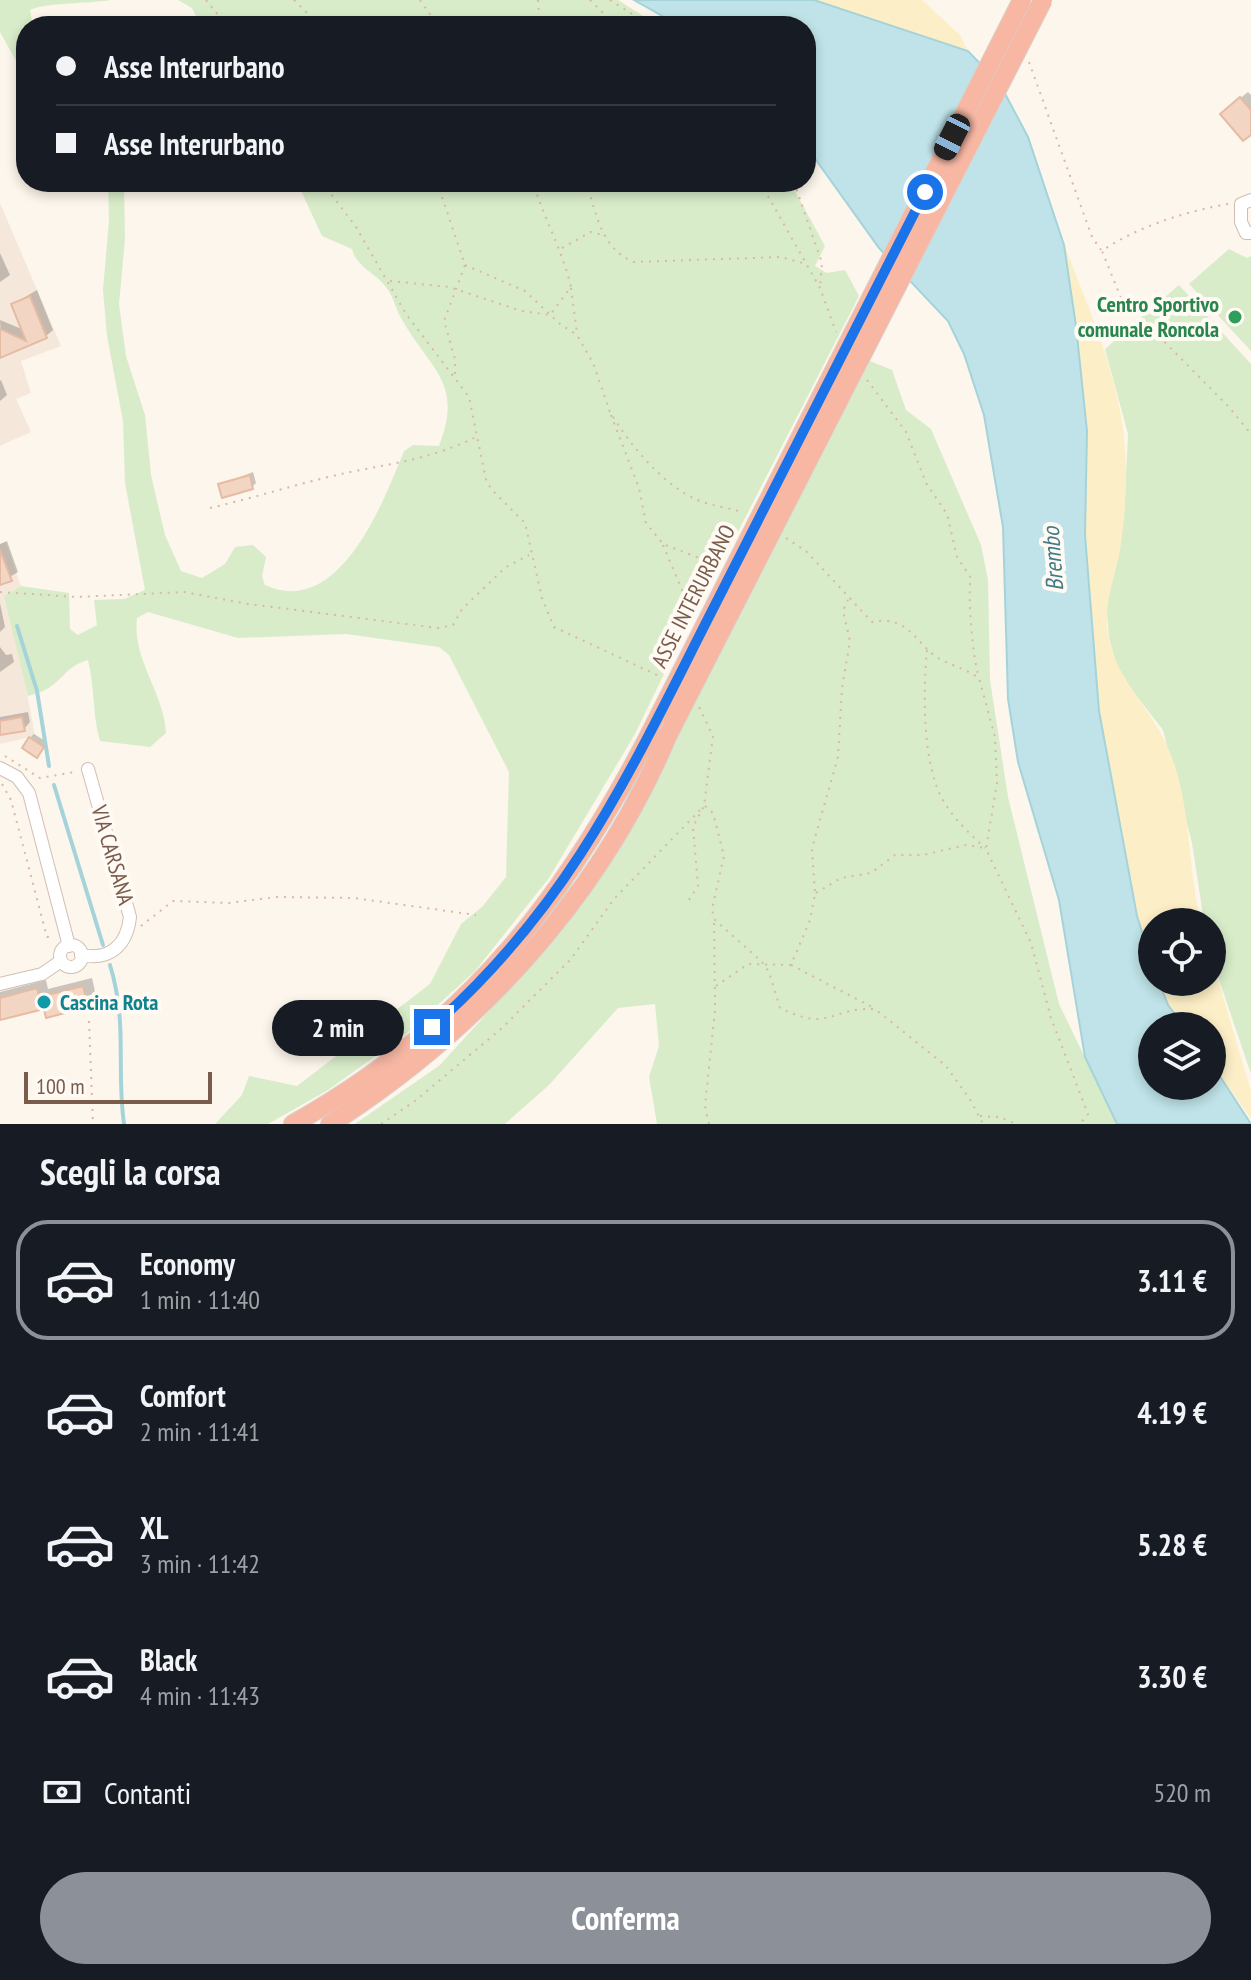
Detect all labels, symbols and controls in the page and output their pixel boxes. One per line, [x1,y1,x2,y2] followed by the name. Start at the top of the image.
[104,47,285,86] text: Asse Interurbano
[930,110,974,164] car
[104,124,285,163] text: Asse Interurbano
[907,174,943,210] route start
[1078,290,1219,343] place label: Centro Sportivo comunale Roncola
[1226,308,1244,326] marker: Centro Sportivo comunale Roncola
[645,520,741,672] street label: ASSE INTERURBANO
[1035,524,1070,592] water label: Brembo
[85,801,141,909] street label: VIA CARSANA
[1138,908,1226,1100] map controls
[1138,908,1226,996] button: locate
[60,988,158,1016] place label: Cascina Rota
[35,993,53,1011] marker: Cascina Rota
[272,999,404,1055] callout: 2 min
[414,1009,450,1045] route end
[312,1011,364,1044] text: 2 min
[1138,1012,1226,1100] button: layers
[24,1068,212,1104] scale bar
[36,1072,85,1100] text: 100 m
[40,1148,221,1195] text: Scegli la corsa
[44,1244,116,1316] icon: car
[140,1244,235,1283] text: Economy
[1137,1261,1207,1300] text: 3.11 €
[140,1283,260,1316] text: 1 min · 11:40
[44,1376,116,1448] icon: car
[140,1376,226,1415] text: Comfort
[1137,1393,1207,1432] text: 4.19 €
[140,1415,260,1448] text: 2 min · 11:41
[44,1508,116,1580] icon: car
[140,1508,169,1547] text: XL
[1137,1525,1207,1564] text: 5.28 €
[140,1547,260,1580] text: 3 min · 11:42
[44,1640,116,1712] icon: car
[140,1640,197,1679] text: Black
[1137,1657,1207,1696] text: 3.30 €
[140,1679,260,1712] text: 4 min · 11:43
[40,1770,84,1814] icon: cash
[104,1773,191,1812] text: Contanti
[1153,1776,1211,1809] text: 520 m
[40,1872,1211,1964] button: Conferma

